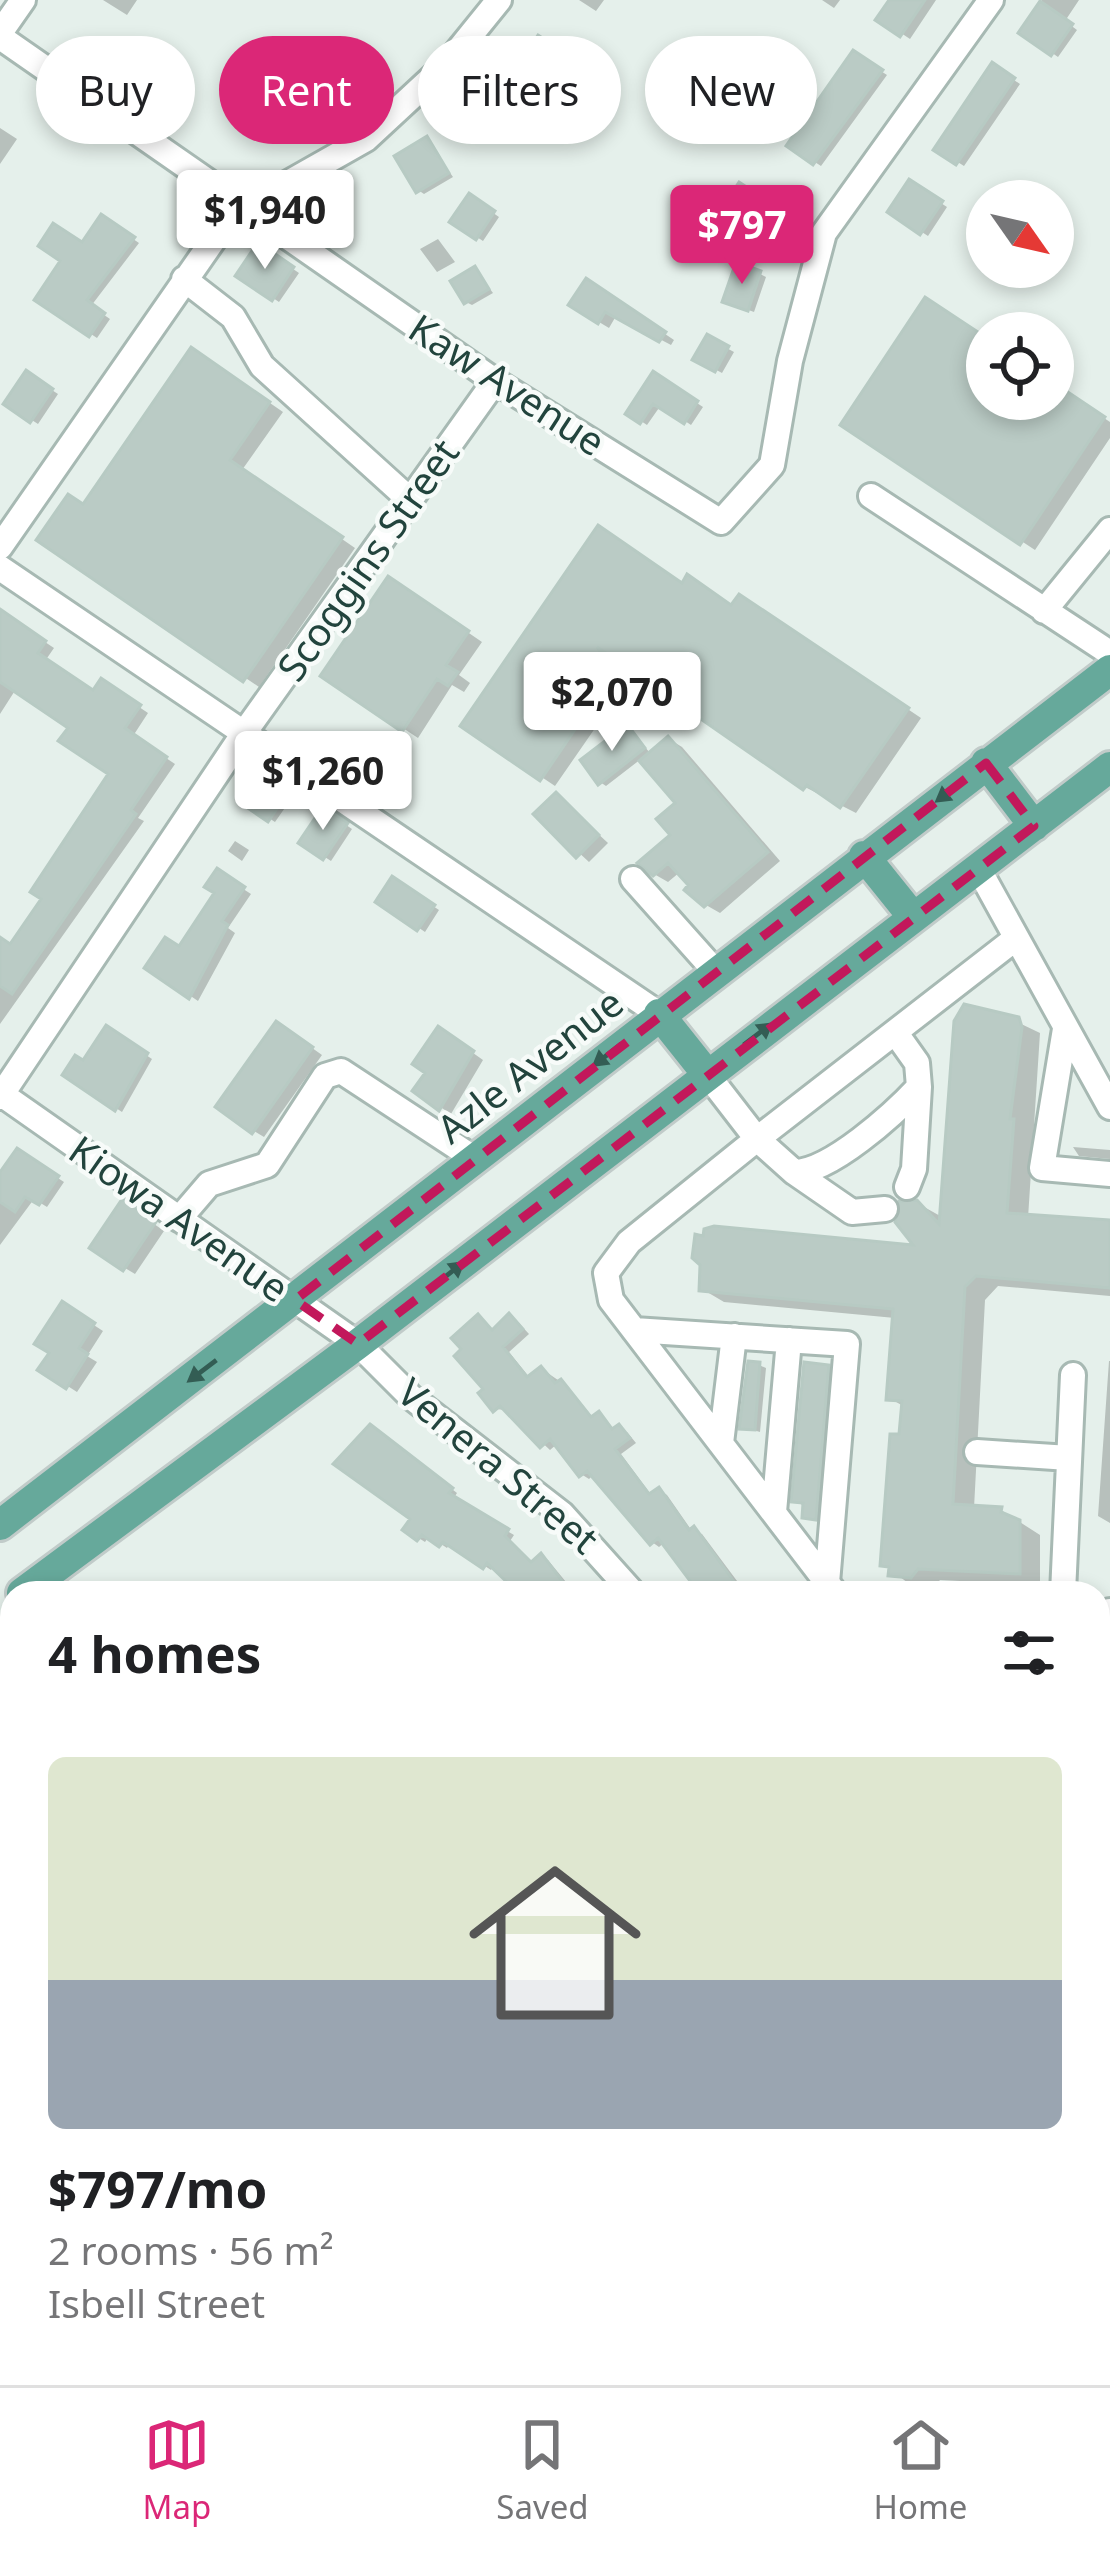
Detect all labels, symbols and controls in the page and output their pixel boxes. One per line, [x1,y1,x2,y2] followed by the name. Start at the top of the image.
[36,36,195,144] chip: Buy
[219,36,394,144] chip: Rent
[418,36,621,144] chip: Filters
[645,36,817,144] chip: New
[167,170,363,272] pin: $1,940
[966,180,1074,288] north arrow
[966,180,1074,420] map controls
[204,182,326,235] text: $1,940
[671,185,813,287] pin: $797
[697,197,787,250] text: $797
[400,301,616,467] street label: Kaw Avenue
[966,312,1074,420] button: locate
[264,428,470,690] street label: Scoggins Street
[514,652,710,754] pin: $2,070
[551,664,673,717] text: $2,070
[225,731,421,833] pin: $1,260
[262,743,384,796] text: $1,260
[934,778,965,803] one-way arrow
[425,975,633,1154] street label: Azle Avenue
[743,1022,774,1047] one-way arrow
[592,1042,623,1067] one-way arrow
[60,1122,300,1313] street label: Kiowa Avenue
[435,1261,466,1286] one-way arrow
[186,1358,217,1383] one-way arrow
[387,1365,611,1565] street label: Venera Street
[48,1618,261,1688] text: 4 homes
[996,1620,1062,1686] icon: filters
[447,1835,663,2051] icon: home
[48,2153,267,2223] text: $797/mo
[48,2223,334,2276] text: 2 rooms · 56 m²
[48,2276,265,2329] text: Isbell Street
[143,2412,211,2529] tab: Map
[496,2412,589,2529] tab: Saved
[874,2412,967,2529] tab: Home

